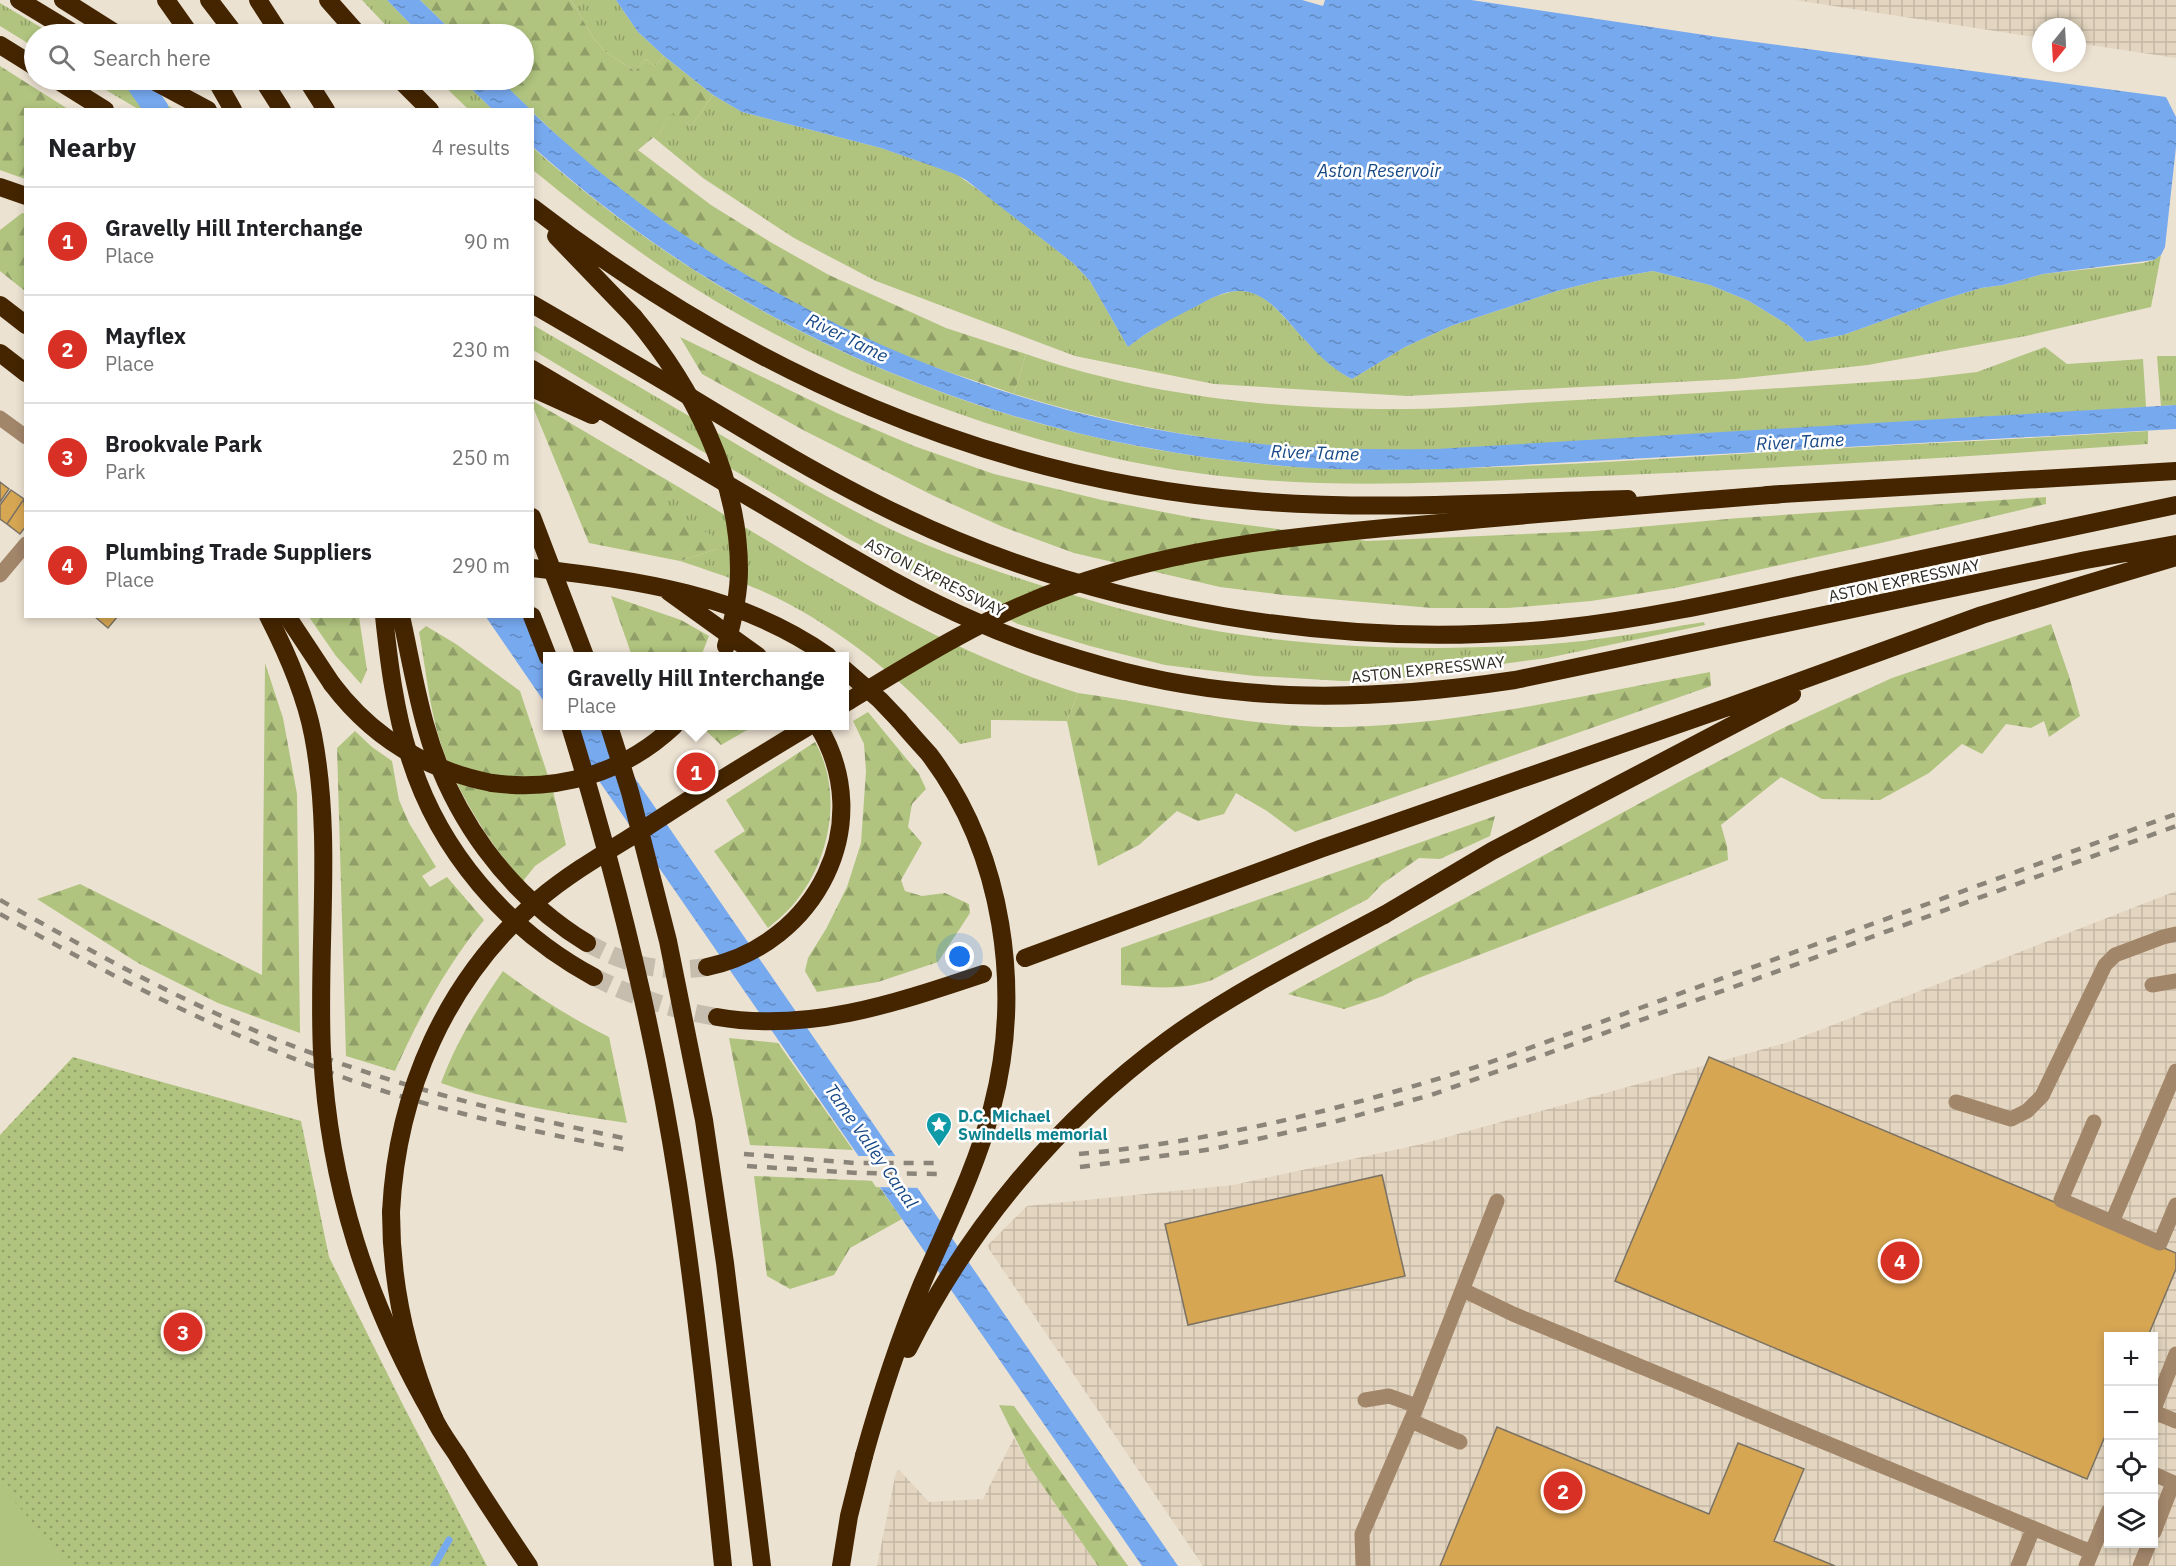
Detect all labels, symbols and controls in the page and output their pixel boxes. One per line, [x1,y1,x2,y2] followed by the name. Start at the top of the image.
[2032,18,2086,72] north arrow
[24,24,534,90] search box
[45,41,78,74] icon: search
[93,43,211,72] text: Search here
[48,130,136,164] text: Nearby
[432,134,510,161] text: 4 results
[1316,159,1441,182] water label: Aston Reservoir
[105,213,363,242] text: Gravelly Hill Interchange
[62,228,74,255] text: 1
[464,228,510,255] text: 90 m
[105,242,154,269] text: Place
[802,308,892,367] water label: River Tame
[105,321,186,350] text: Mayflex
[62,336,74,363] text: 2
[452,336,510,363] text: 230 m
[105,350,154,377] text: Place
[1755,428,1845,455] water label: River Tame
[105,429,262,458] text: Brookvale Park
[1270,439,1360,466] water label: River Tame
[62,444,74,471] text: 3
[452,444,510,471] text: 250 m
[105,458,145,485] text: Park
[862,533,1009,621] street label: ASTON EXPRESSWAY
[105,537,372,566] text: Plumbing Trade Suppliers
[62,552,74,579] text: 4
[452,552,510,579] text: 290 m
[1826,554,1982,606] street label: ASTON EXPRESSWAY
[105,566,154,593] text: Place
[1350,651,1506,687] street label: ASTON EXPRESSWAY
[543,652,849,730] popup
[567,663,825,692] text: Gravelly Hill Interchange
[567,692,616,719] text: Place
[676,750,716,794] pin: 1
[945,942,974,971] your location
[820,1079,923,1213] water label: Tame Valley Canal
[958,1106,1107,1144] place label: D.C. Michael Swindells memorial
[924,1110,954,1148] place icon: D.C. Michael Swindells memorial
[1880,1238,1920,1284] pin: 4
[164,1310,202,1354] pin: 3
[2104,1332,2158,1548] map controls
[2104,1332,2158,1386] button: +
[2104,1386,2158,1440] button: −
[2104,1440,2158,1494] button: locate
[1544,1468,1582,1514] pin: 2
[2104,1494,2158,1548] button: layers

